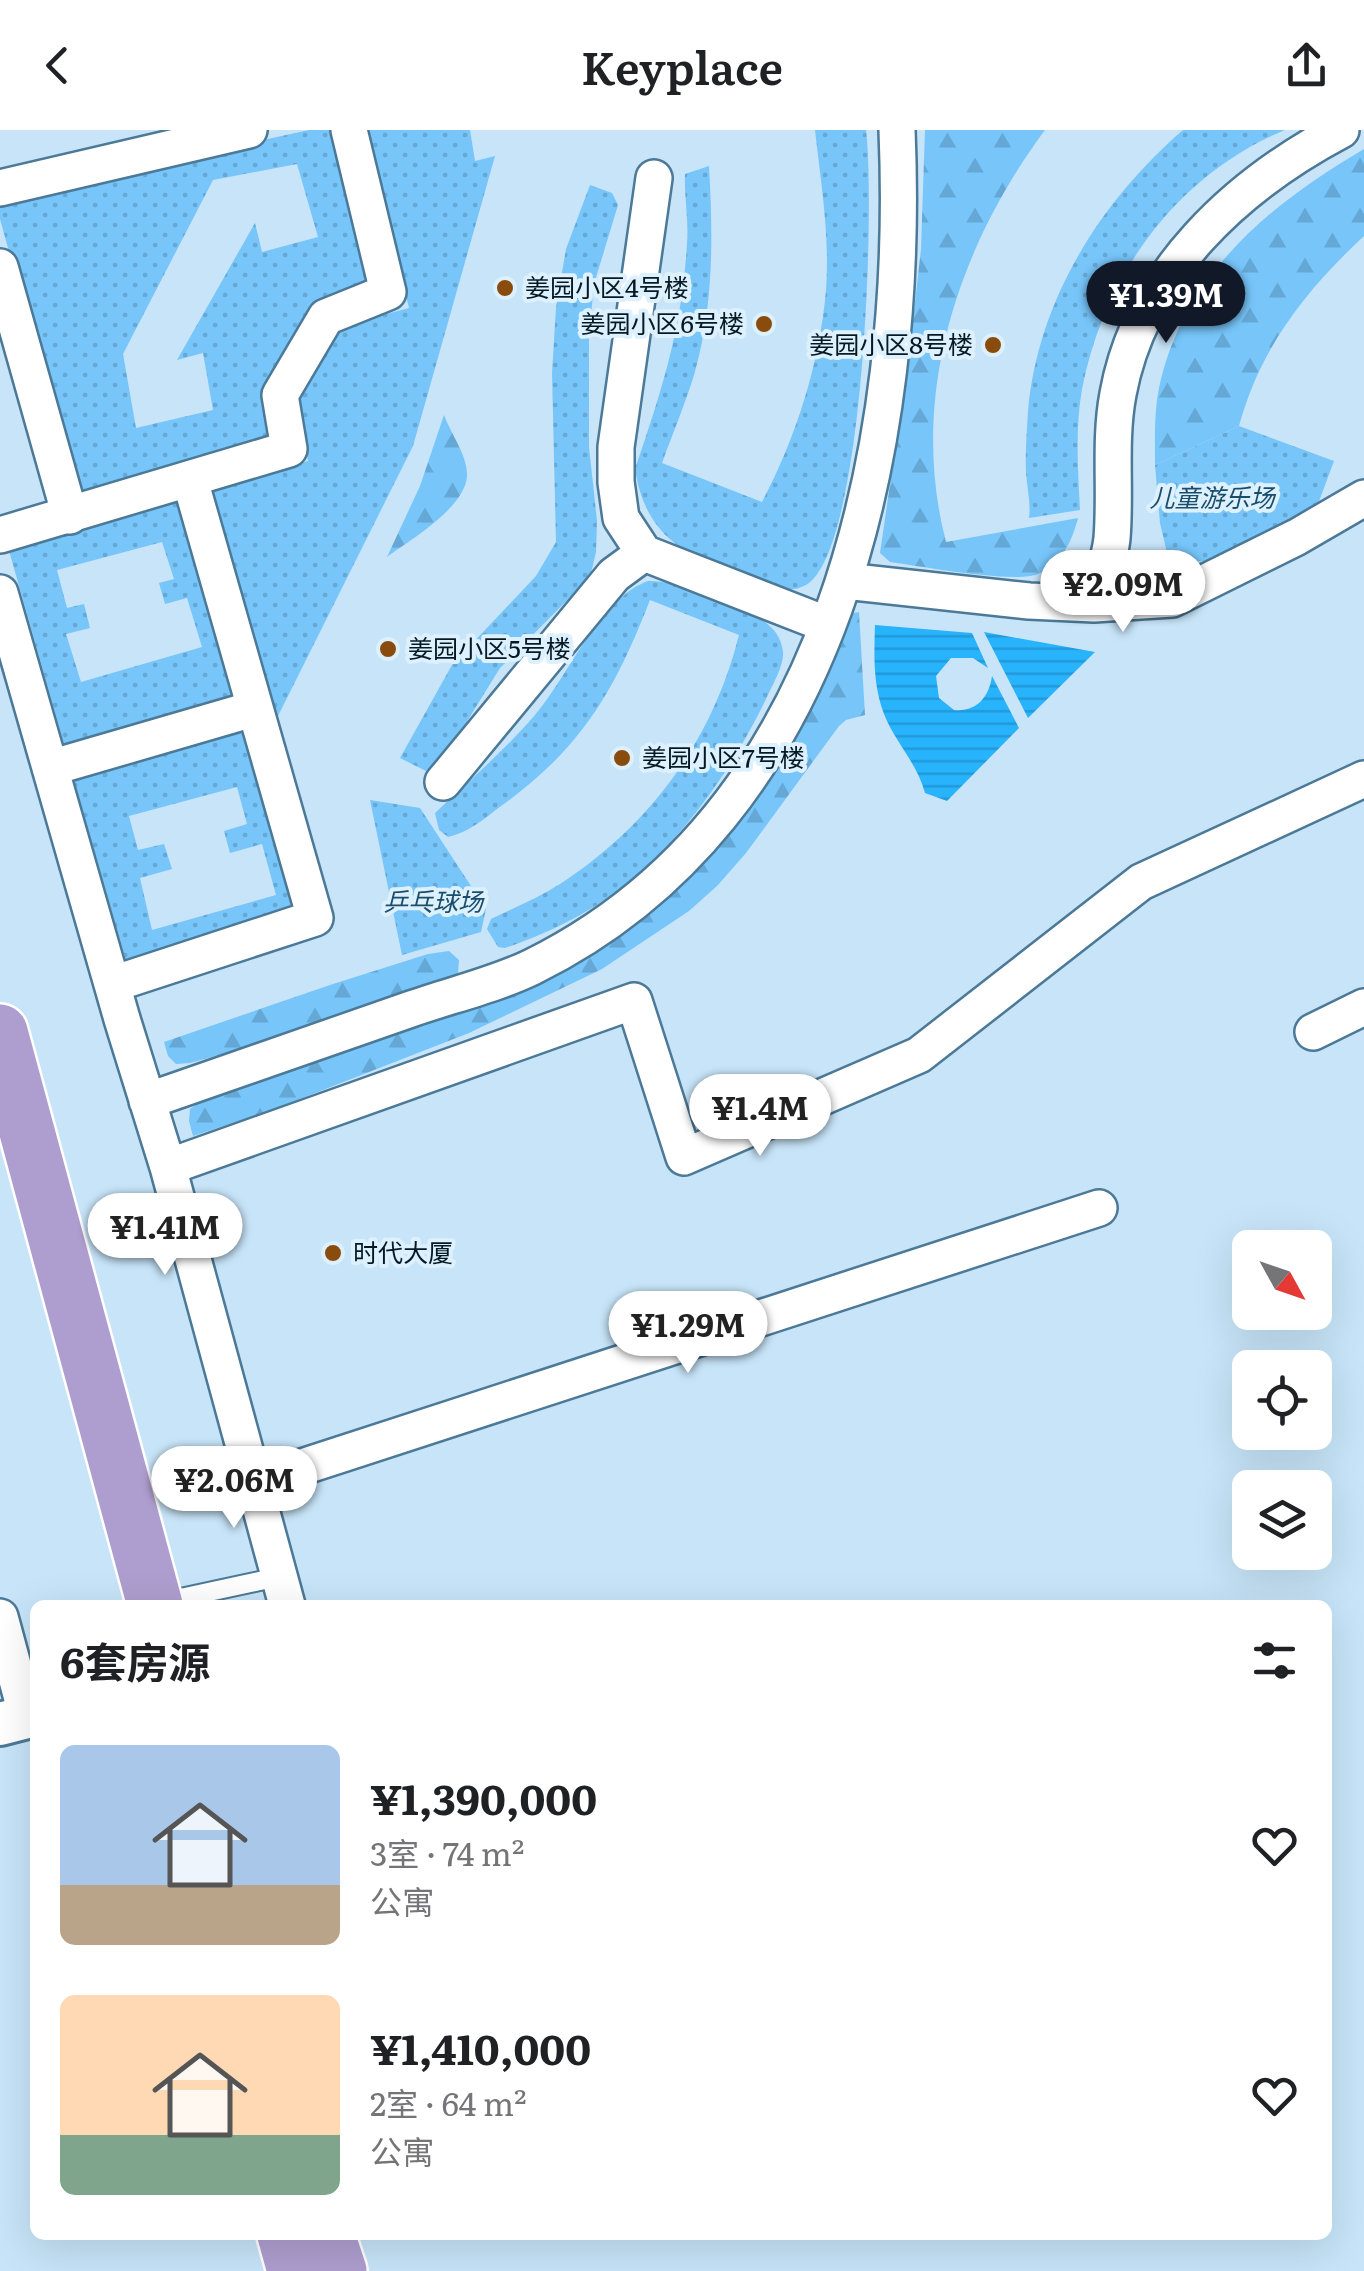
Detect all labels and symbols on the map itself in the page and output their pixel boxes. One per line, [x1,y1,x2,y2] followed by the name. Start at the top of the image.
[1085,261,1247,346] pin: ¥1.39M
[525,268,689,305] place label: 姜园小区4号楼
[494,277,516,299] marker: 姜园小区4号楼
[581,304,744,341] place label: 姜园小区6号楼
[753,313,775,335] marker: 姜园小区6号楼
[809,325,973,362] place label: 姜园小区8号楼
[982,334,1004,356] marker: 姜园小区8号楼
[1149,478,1276,515] park label: 儿童游乐场
[1042,550,1204,635] pin: ¥2.09M
[408,629,571,666] place label: 姜园小区5号楼
[377,638,399,660] marker: 姜园小区5号楼
[642,738,805,775] place label: 姜园小区7号楼
[611,747,633,769] marker: 姜园小区7号楼
[383,882,485,919] park label: 乒乓球场
[690,1074,830,1159] pin: ¥1.4M
[84,1193,246,1278] pin: ¥1.41M
[1232,1230,1332,1330] north arrow
[353,1233,453,1270] place label: 时代大厦
[322,1242,344,1264] marker: 时代大厦
[607,1291,769,1376] pin: ¥1.29M
[153,1446,315,1531] pin: ¥2.06M

